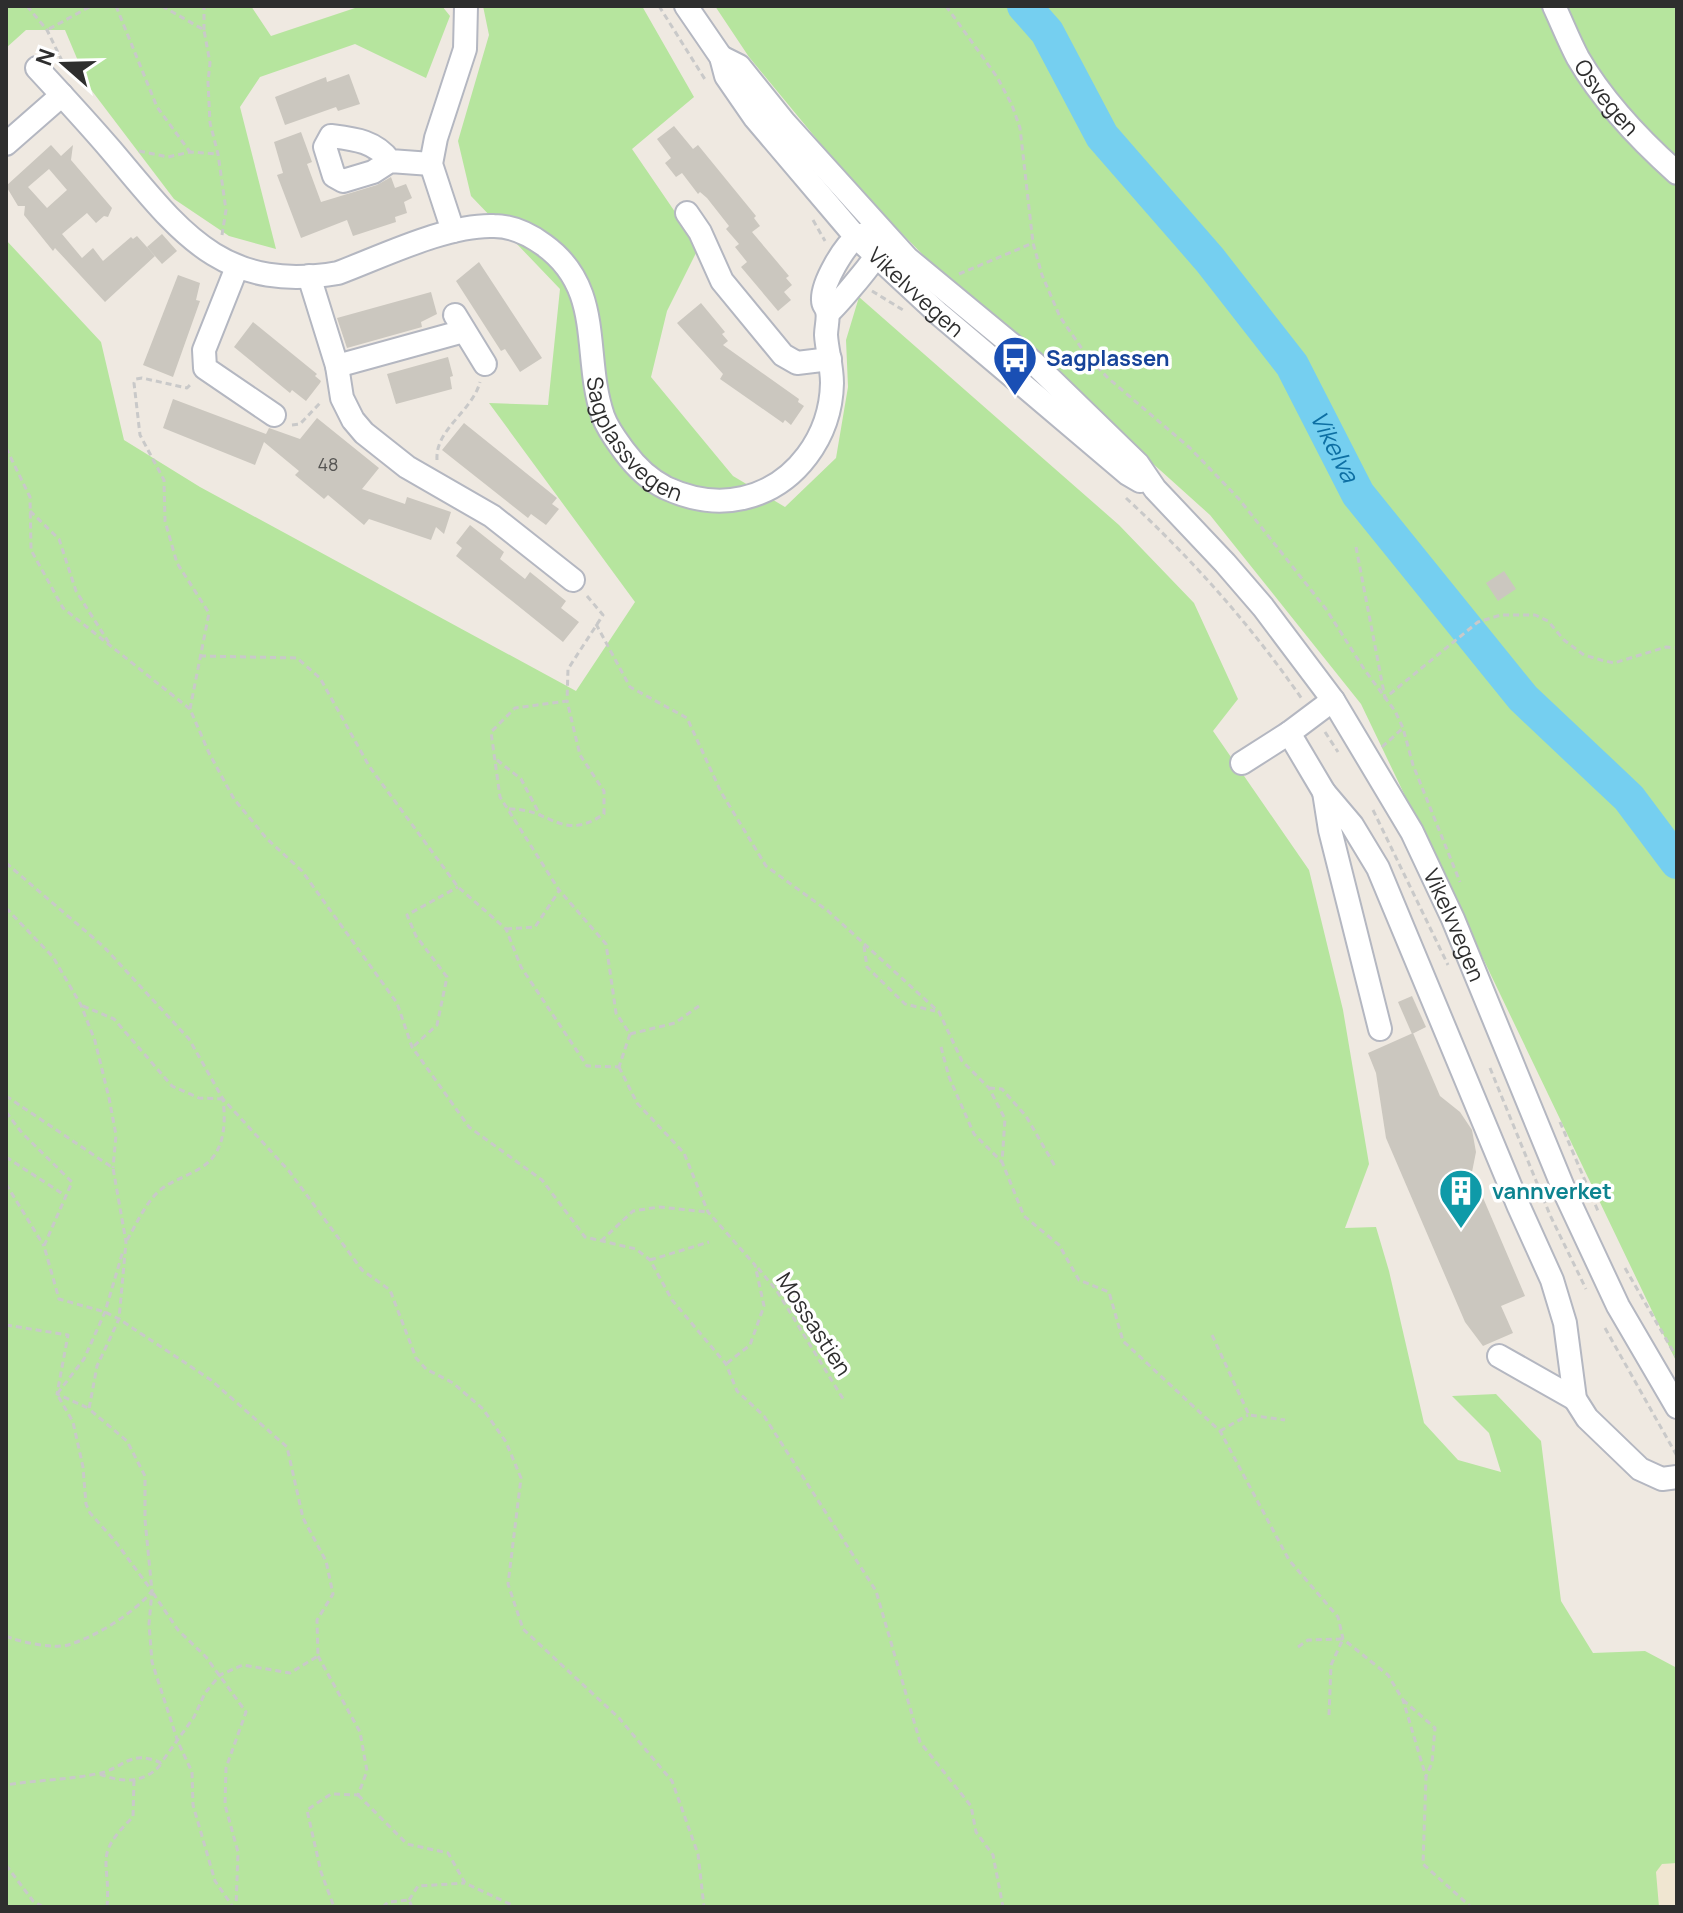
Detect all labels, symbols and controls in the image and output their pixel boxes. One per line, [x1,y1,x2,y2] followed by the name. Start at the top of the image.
[24,24,104,104] north arrow
[28,45,62,70] text: N
[1567,54,1646,142] street label: Osvegen
[861,240,970,344] street label: Vikelvvegen
[991,334,1039,397] bus stop icon: Sagplassen
[1046,343,1170,373] place label: Sagplassen
[579,374,687,508] street label: Sagplassvegen
[1303,405,1368,489] water label: Vikelva
[317,452,339,476] house number: 48
[1416,864,1492,986] street label: Vikelvvegen
[1437,1167,1485,1230] building icon: vannverket
[1492,1176,1612,1206] place label: vannverket
[769,1266,859,1382] street label: Mossastien

